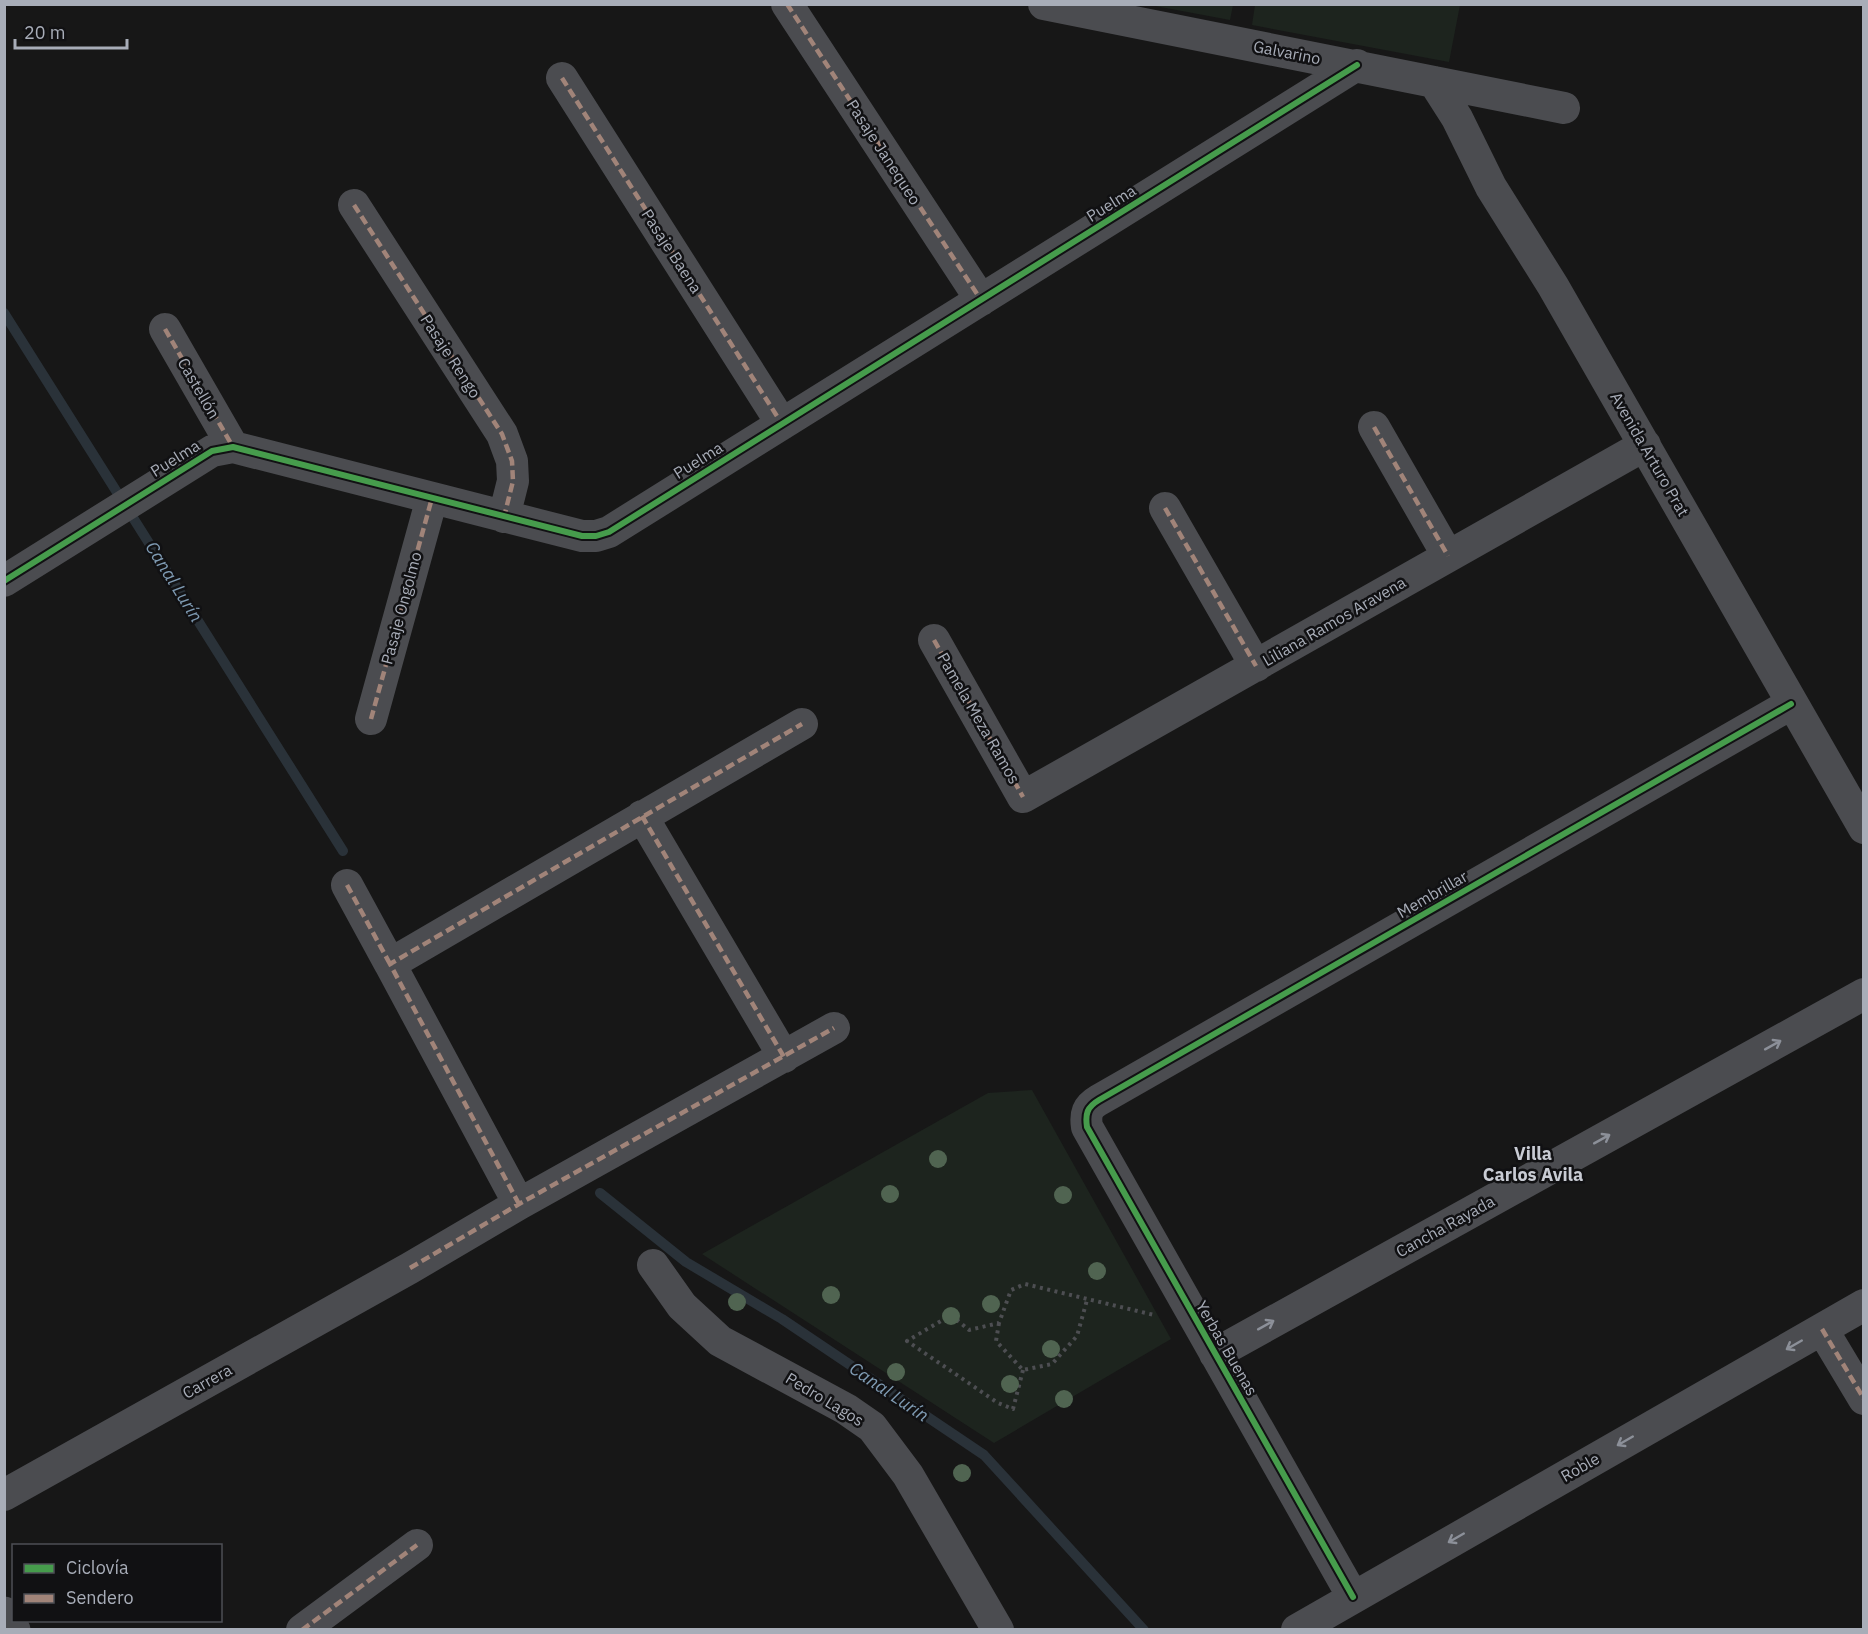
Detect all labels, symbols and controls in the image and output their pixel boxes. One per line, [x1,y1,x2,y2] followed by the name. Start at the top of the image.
[15,12,128,50] scale bar
[24,21,66,44] text: 20 m
[1252,36,1322,68] street label: Galvarino
[842,96,926,208] street label: Pasaje Janequeo
[1083,180,1140,226] street label: Puelma
[637,205,707,297] street label: Pasaje Baena
[416,310,486,402] street label: Pasaje Rengo
[174,354,224,422] street label: Castellón
[1606,388,1694,520] street label: Avenida Arturo Prat
[147,435,204,481] street label: Puelma
[670,437,727,483] street label: Puelma
[141,537,208,626] water label: Canal Lurín
[376,549,426,667] street label: Pasaje Ongolmo
[1259,572,1410,670] street label: Liliana Ramos Aravena
[933,649,1025,787] street label: Pamela Meza Ramos
[1393,866,1471,922] street label: Membrillar
[1764,1038,1781,1050] one-way arrow
[1593,1133,1610,1145] one-way arrow
[1483,1142,1583,1186] district label: Villa Carlos Avila
[1392,1190,1498,1261] street label: Cancha Rayada
[1192,1297,1262,1399] street label: Yerbas Buenas
[1257,1319,1275,1330] one-way arrow
[1786,1339,1803,1351] one-way arrow
[845,1357,933,1427] water label: Canal Lurín
[179,1359,236,1403] street label: Carrera
[782,1368,868,1430] street label: Pedro Lagos
[1617,1436,1634,1448] one-way arrow
[1557,1448,1603,1486] street label: Roble
[1448,1532,1465,1544] one-way arrow
[12,1544,222,1622] legend
[66,1556,129,1579] text: Ciclovía
[66,1586,133,1609] text: Sendero

